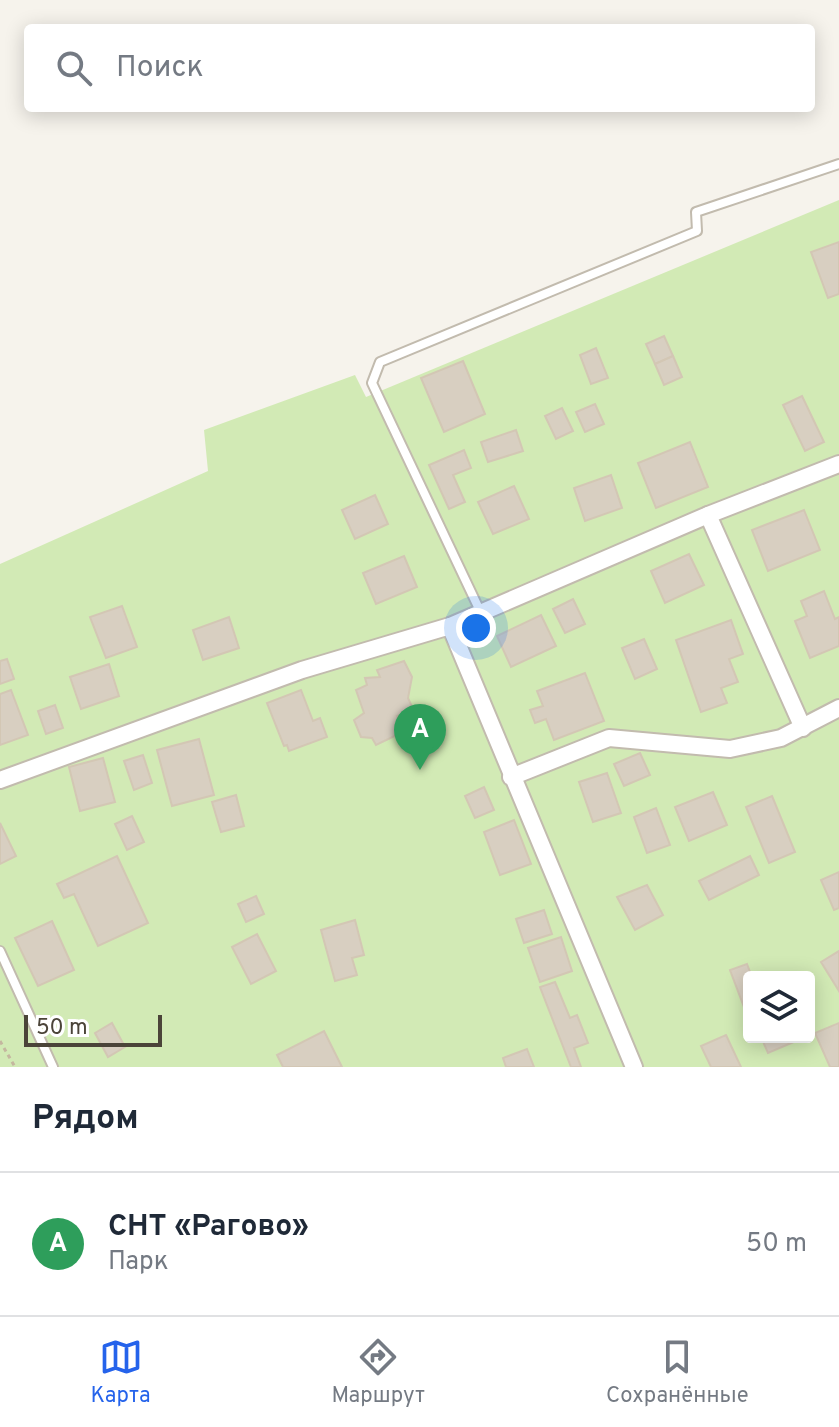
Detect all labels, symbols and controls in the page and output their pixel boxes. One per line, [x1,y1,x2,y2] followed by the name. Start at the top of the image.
[24,24,815,112] search box
[52,46,96,90] icon: search
[116,50,204,87] text: Поиск
[456,608,496,648] your location
[394,704,446,770] pin: A
[743,971,815,1043] map controls
[743,971,815,1043] button: layers
[24,1011,162,1047] scale bar
[36,1015,88,1042] text: 50 m
[32,1098,139,1141] text: Рядом
[108,1209,309,1246] text: СНТ «Рагово»
[49,1228,67,1261] text: A
[746,1228,807,1261] text: 50 m
[108,1246,169,1279] text: Парк
[90,1335,151,1410] tab: Карта
[331,1335,425,1410] tab: Маршрут
[606,1335,749,1410] tab: Сохранённые

